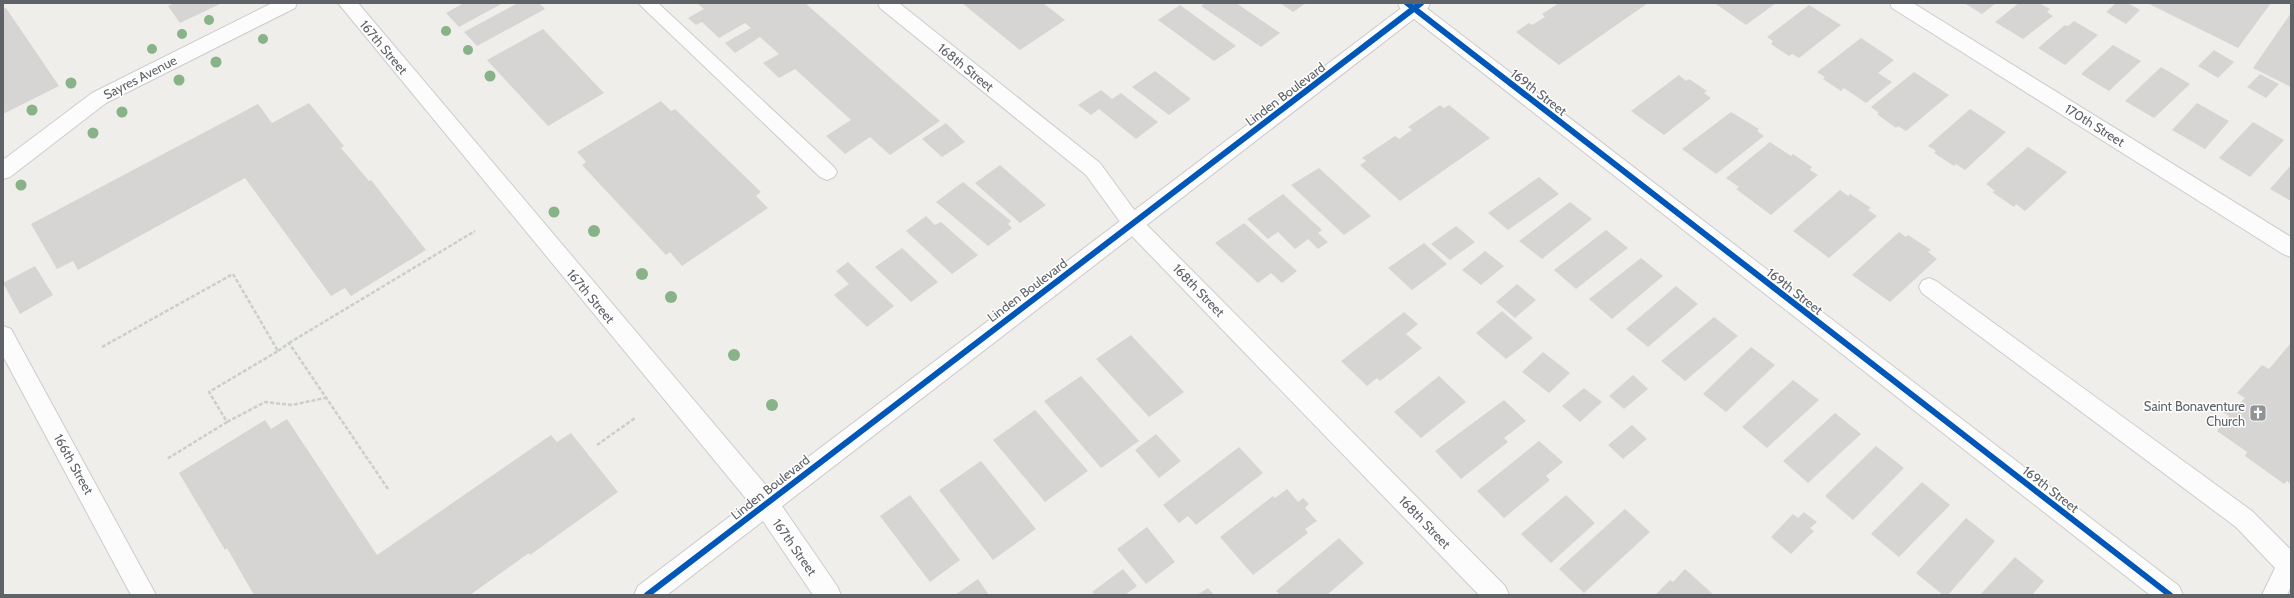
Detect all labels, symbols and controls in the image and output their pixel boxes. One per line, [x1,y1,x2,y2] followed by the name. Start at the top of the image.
[357,17,412,78] street label: 167th Street
[935,40,998,95] street label: 168th Street
[101,51,180,102] street label: Sayres Avenue
[1242,59,1328,129] street label: Linden Boulevard
[1508,65,1571,119] street label: 169th Street
[2062,100,2128,150] street label: 170th Street
[984,255,1070,325] street label: Linden Boulevard
[1170,260,1229,320] street label: 168th Street
[1764,264,1827,318] street label: 169th Street
[564,266,619,327] street label: 167th Street
[2144,398,2245,429] place label: Saint Bonaventure Church
[2248,403,2268,423] church icon: Saint Bonaventure Church
[51,431,97,498] street label: 166th Street
[727,451,813,523] street label: Linden Boulevard
[2020,462,2083,516] street label: 169th Street
[1396,492,1455,552] street label: 168th Street
[770,515,821,579] street label: 167th Street

